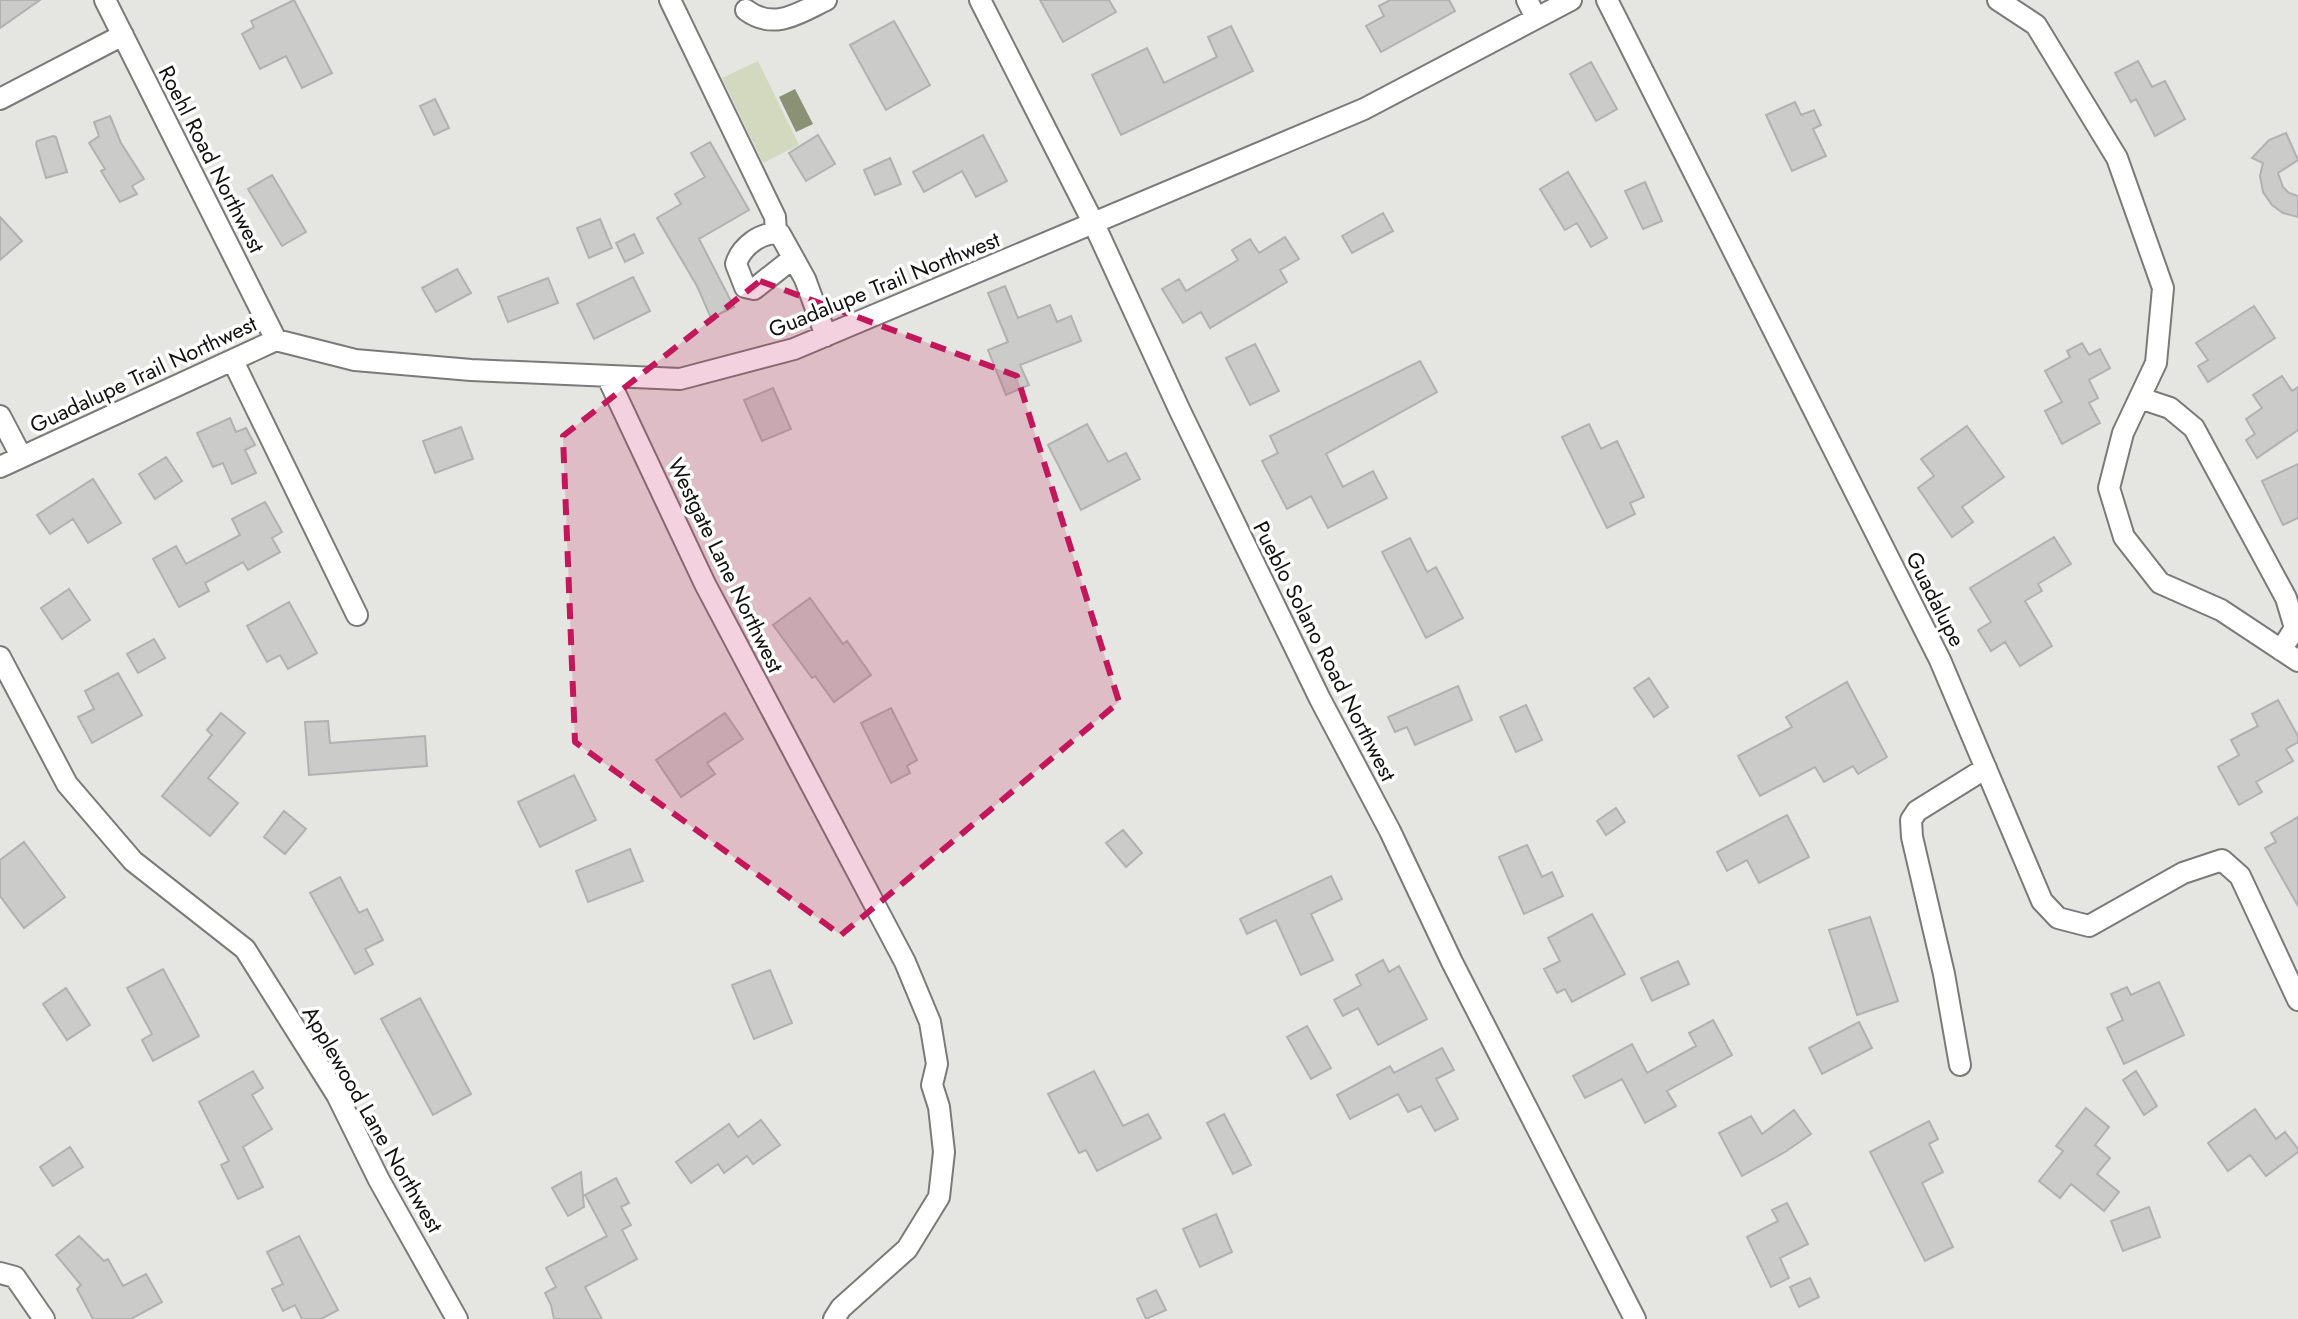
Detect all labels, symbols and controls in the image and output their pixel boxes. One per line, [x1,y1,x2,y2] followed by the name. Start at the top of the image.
[151,60,273,259] street label: Roehl Road Northwest
[764,223,1005,345] street label: Guadalupe Trail Northwest
[24,307,262,441] street label: Guadalupe Trail Northwest
[660,452,792,678] street label: Westgate Lane Northwest
[1245,515,1405,787] street label: Pueblo Solano Road Northwest
[1898,546,1974,652] street label: Guadalupe
[295,1000,451,1239] street label: Applewood Lane Northwest

